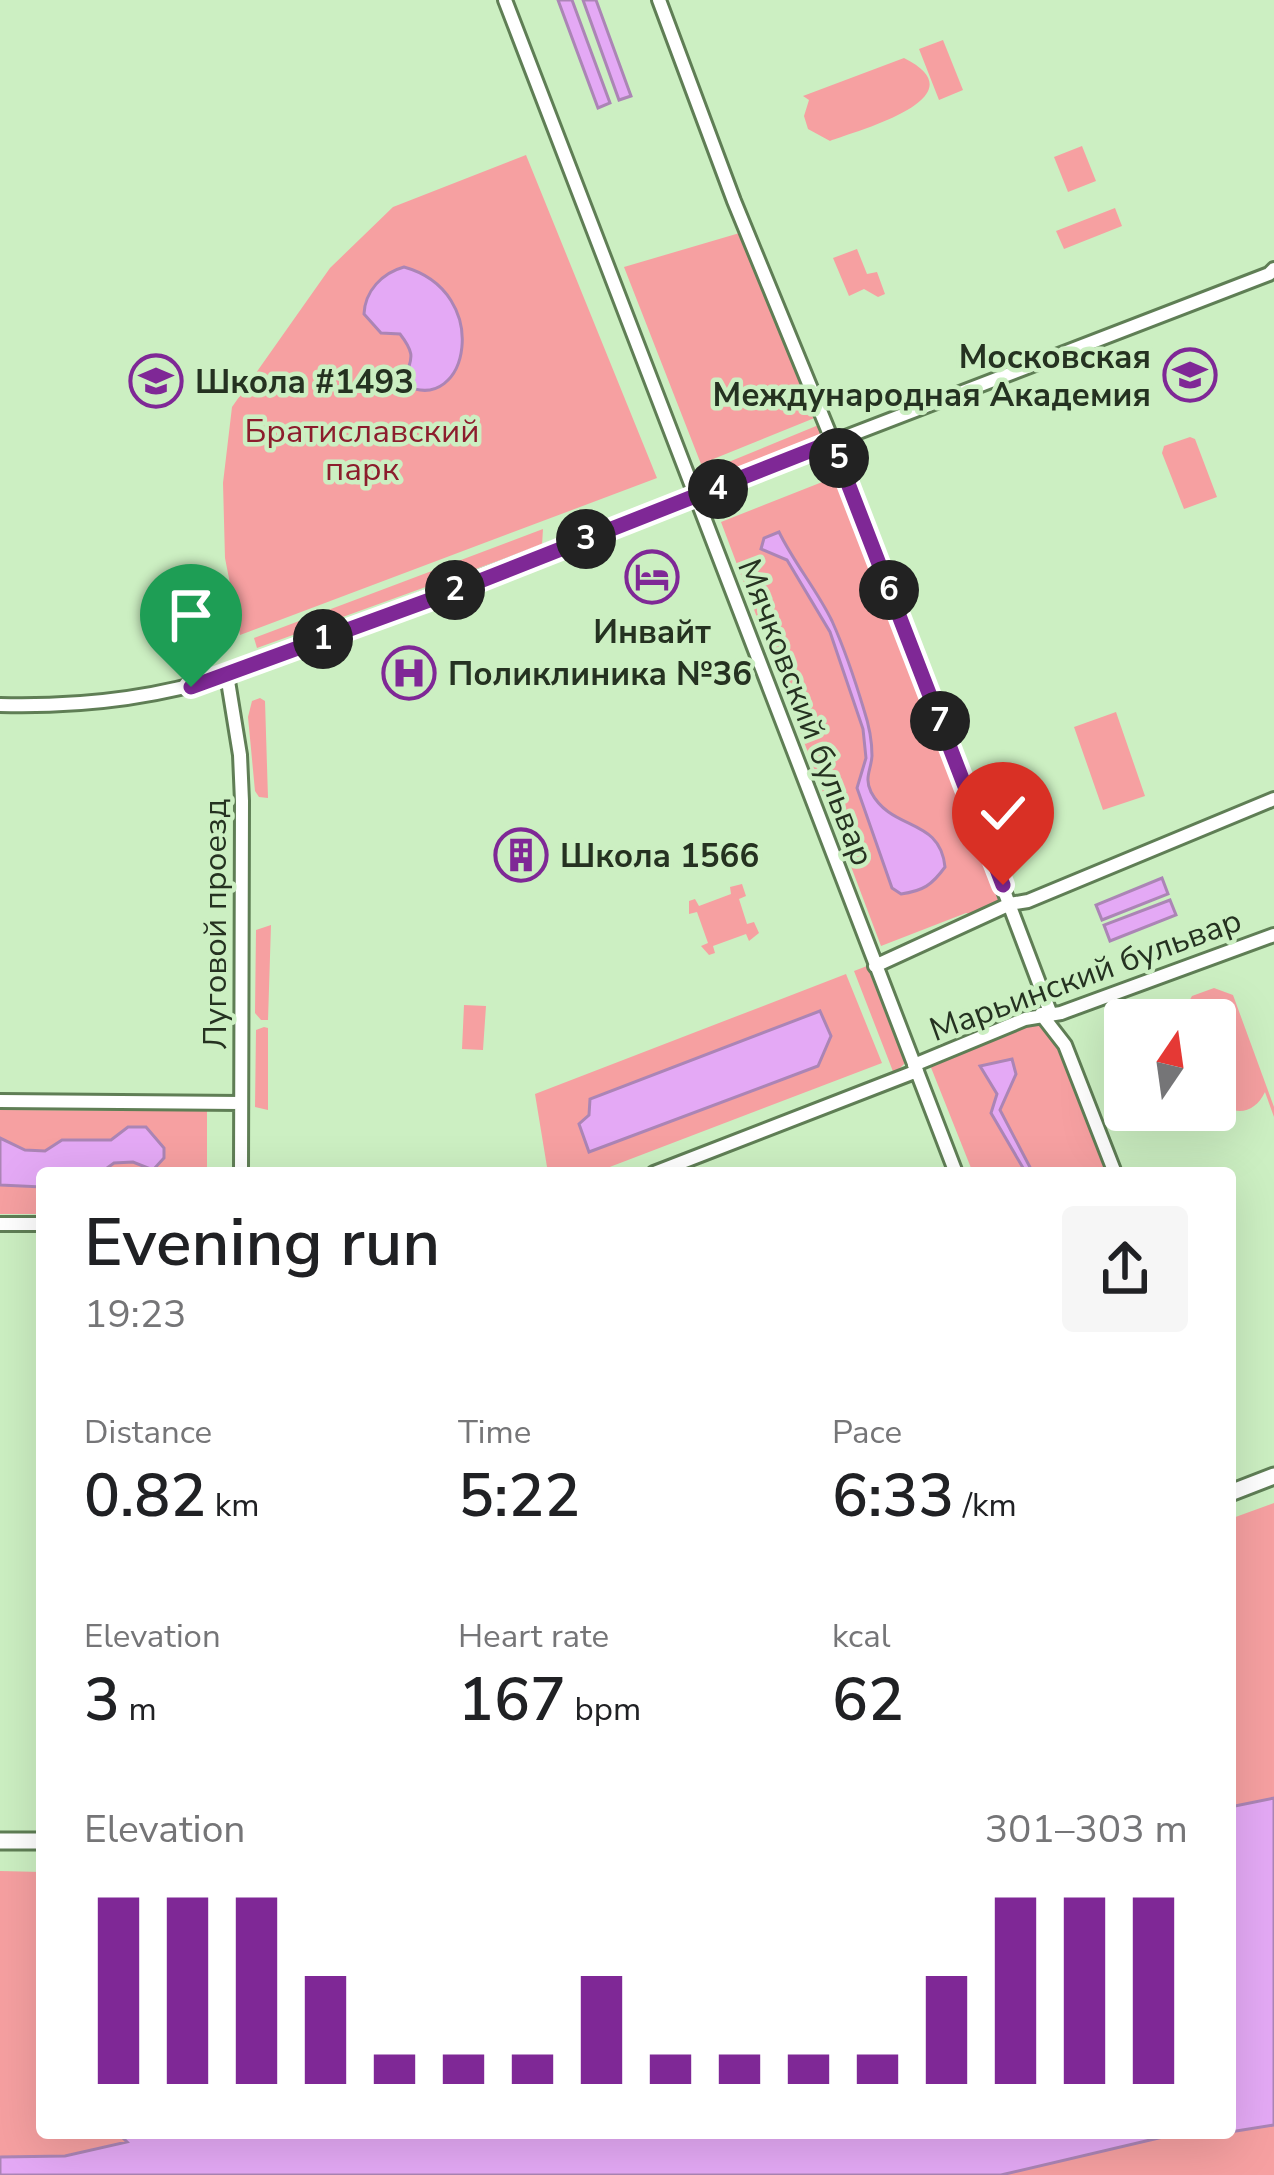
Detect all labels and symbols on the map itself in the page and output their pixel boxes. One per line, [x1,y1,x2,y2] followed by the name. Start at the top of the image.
[713,335,1151,418] place label: Московская Международная Академия
[1162,347,1218,403] school or university icon: Московская Международная Академия
[128,353,184,409] school or university icon: Школа #1493
[195,360,414,405] place label: Школа #1493
[245,409,479,492] park label: Братиславский парк
[809,428,869,488] pin: 5
[688,459,748,519] pin: 4
[556,509,616,569] pin: 3
[624,549,680,605] hotel icon: Инвайт
[726,553,885,872] street label: Мячковский бульвар
[425,560,485,620] pin: 2
[859,560,919,620] pin: 6
[140,564,242,687] pin
[293,609,353,669] pin: 1
[593,610,711,655] place label: Инвайт
[381,645,437,701] hospital icon: Поликлиника №36
[448,652,752,697] place label: Поликлиника №36
[910,691,970,751] pin: 7
[952,762,1054,885] pin
[193,799,238,1049] street label: Луговой проезд
[493,827,549,883] building icon: Школа 1566
[560,834,759,879] place label: Школа 1566
[923,898,1248,1053] street label: Марьинский бульвар
[1104,999,1236,1131] north arrow

